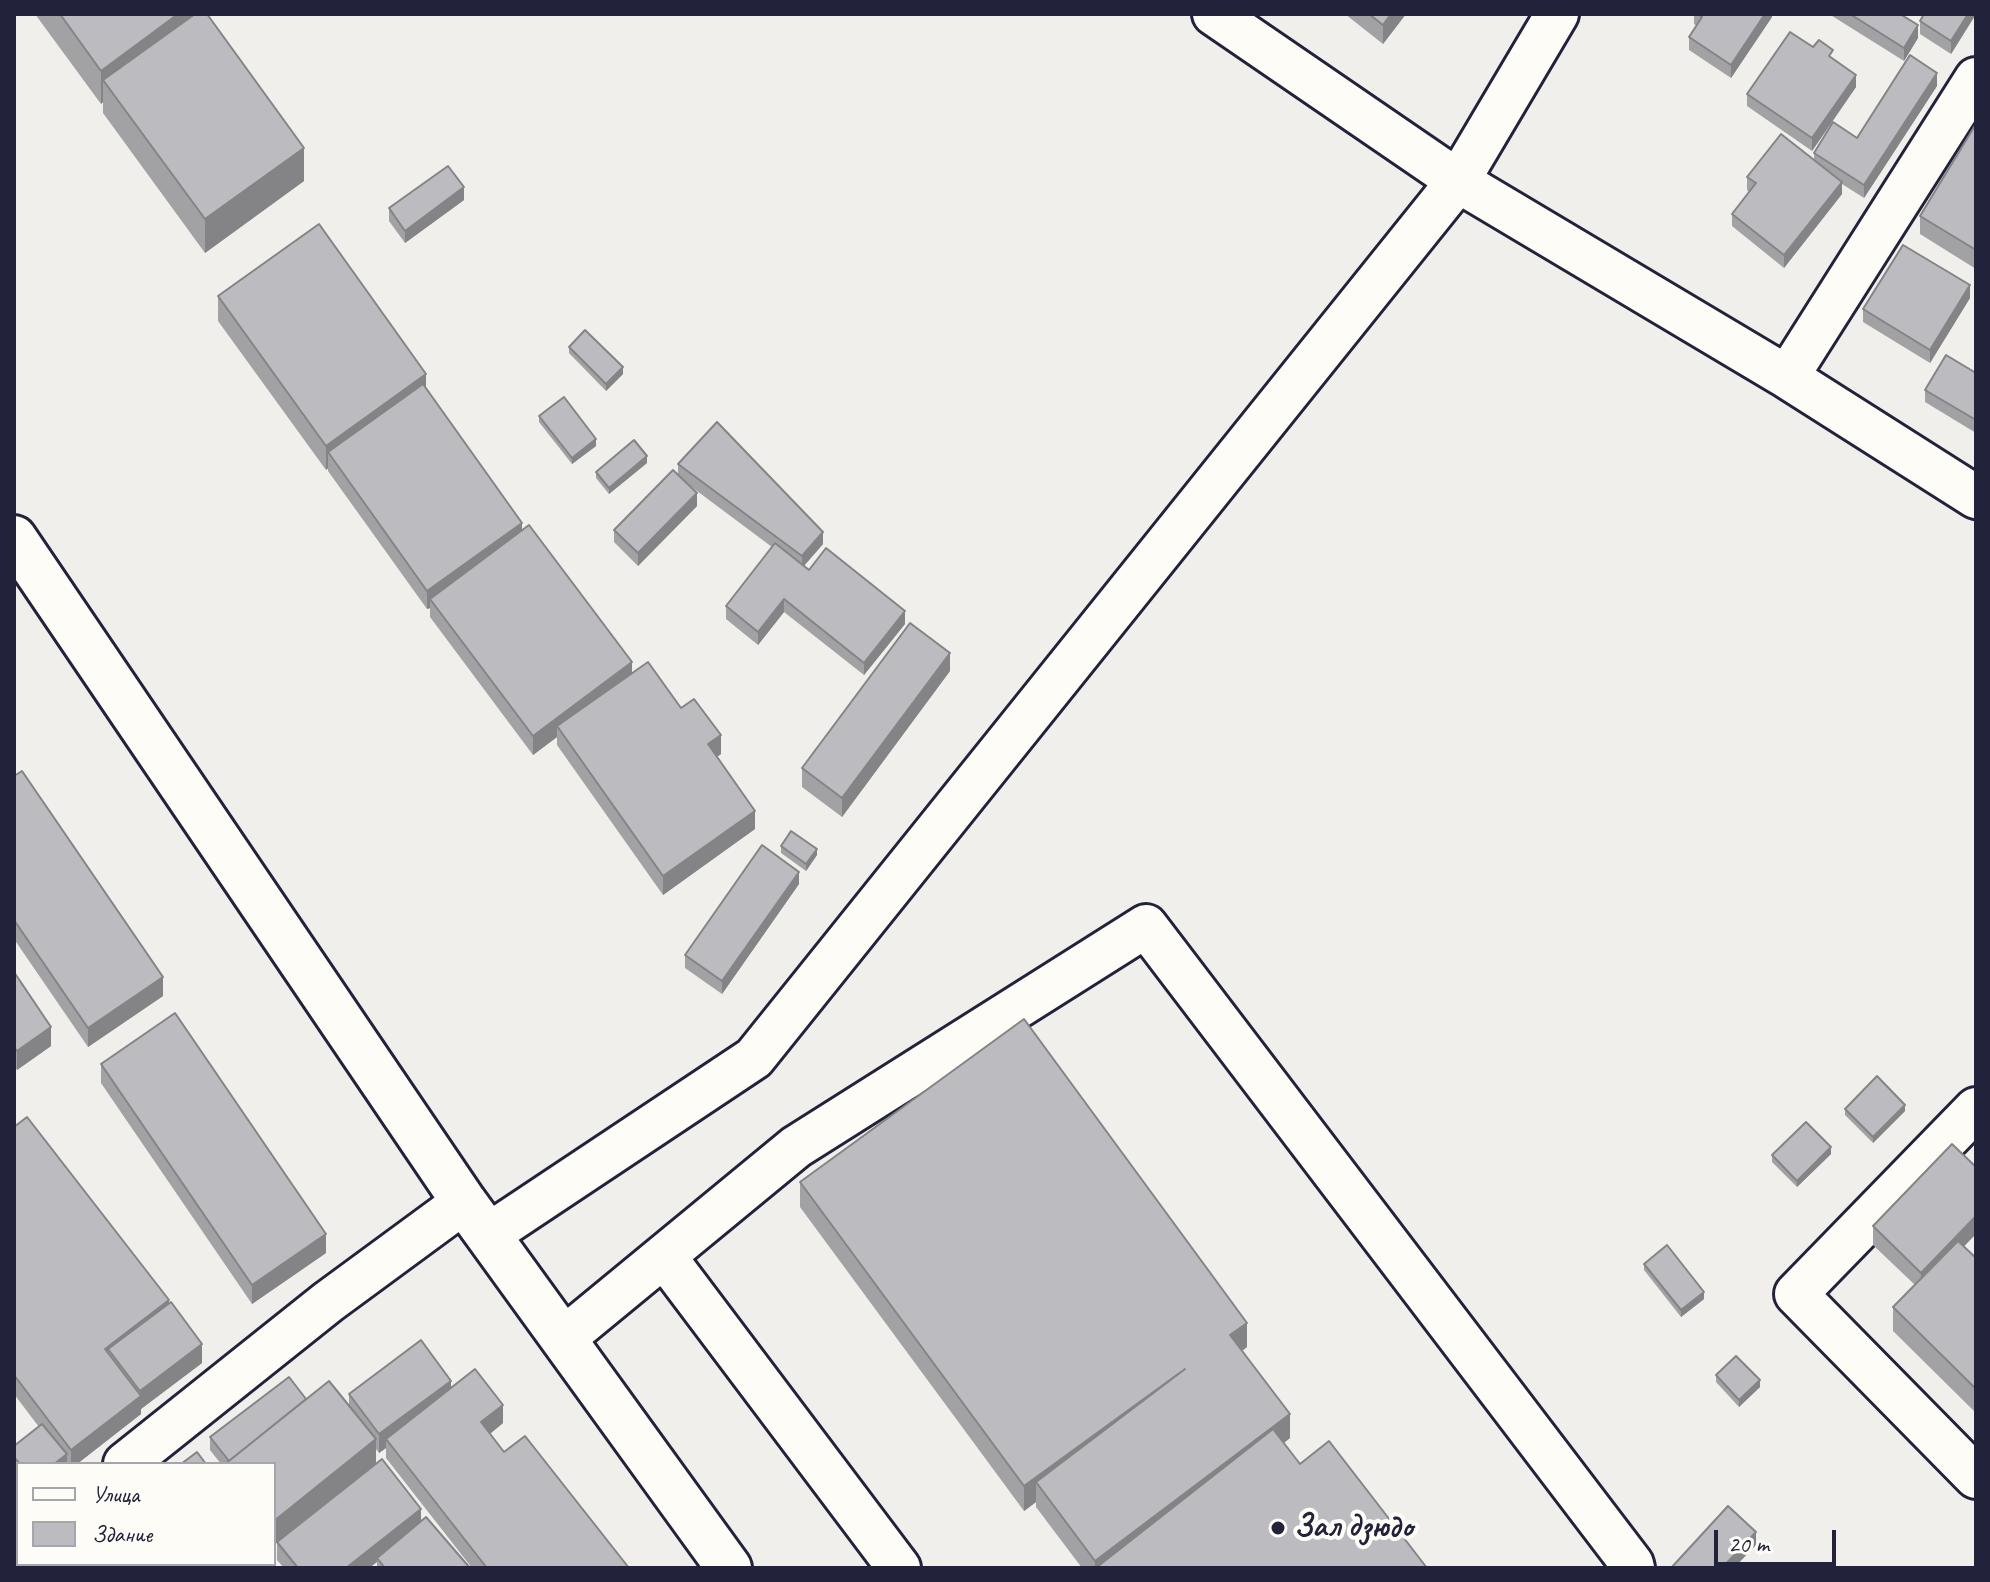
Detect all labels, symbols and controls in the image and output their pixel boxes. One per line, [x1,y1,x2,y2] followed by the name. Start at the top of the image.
[16,1462,276,1566] legend
[92,1479,140,1509] text: Улица
[1294,1509,1413,1547] place label: Зал дзюдо
[1718,1514,1840,1564] scale bar
[92,1519,152,1549] text: Здание
[1269,1519,1287,1537] marker: Зал дзюдо
[1728,1529,1769,1559] text: 20 m

